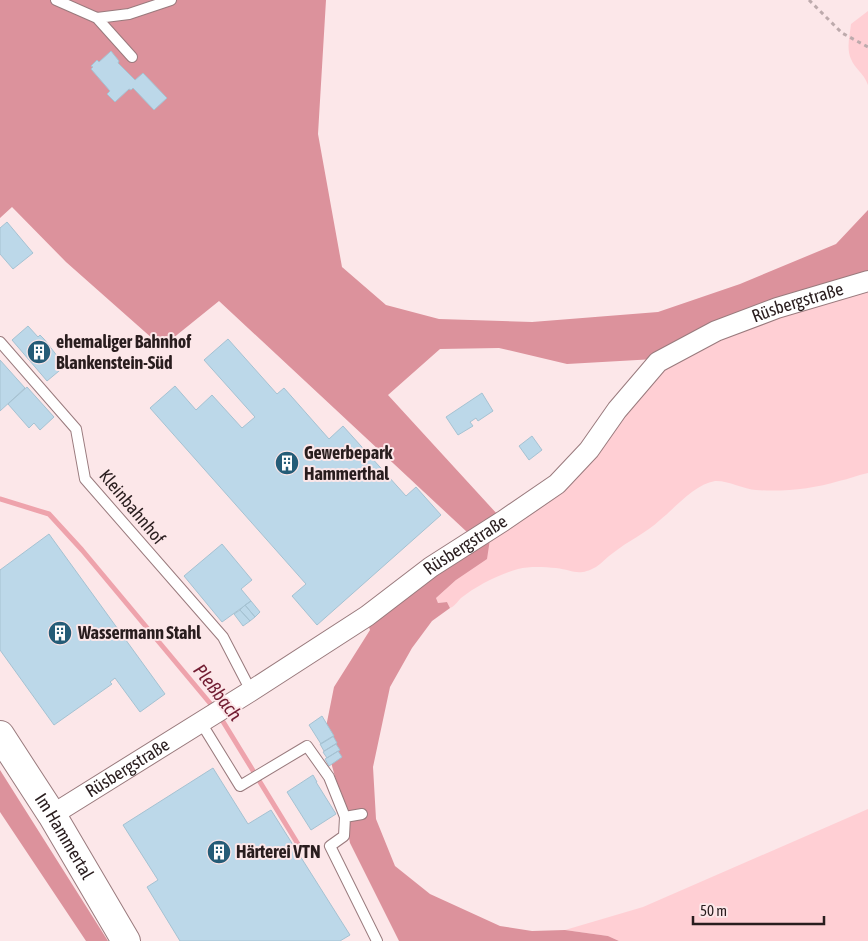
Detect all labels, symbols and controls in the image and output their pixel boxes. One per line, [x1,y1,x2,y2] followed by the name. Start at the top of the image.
[749,278,846,327] street label: Rüsbergstraße
[56,331,192,373] place label: ehemaliger Bahnhof Blankenstein-Süd
[26,339,52,365] building icon: ehemaliger Bahnhof Blankenstein-Süd
[304,442,393,484] place label: Gewerbepark Hammerthal
[274,450,300,476] building icon: Gewerbepark Hammerthal
[95,465,170,548] street label: Kleinbahnhof
[419,510,511,579] street label: Rüsbergstraße
[47,620,73,646] building icon: Wassermann Stahl
[77,622,201,643] place label: Wassermann Stahl
[189,659,247,725] water label: Pleßbach
[81,734,173,802] street label: Rüsbergstraße
[31,789,98,883] street label: Im Hammertal
[206,839,232,865] building icon: Härterei VTN
[236,841,321,862] place label: Härterei VTN
[693,894,824,926] scale bar
[700,902,727,919] text: 50 m

